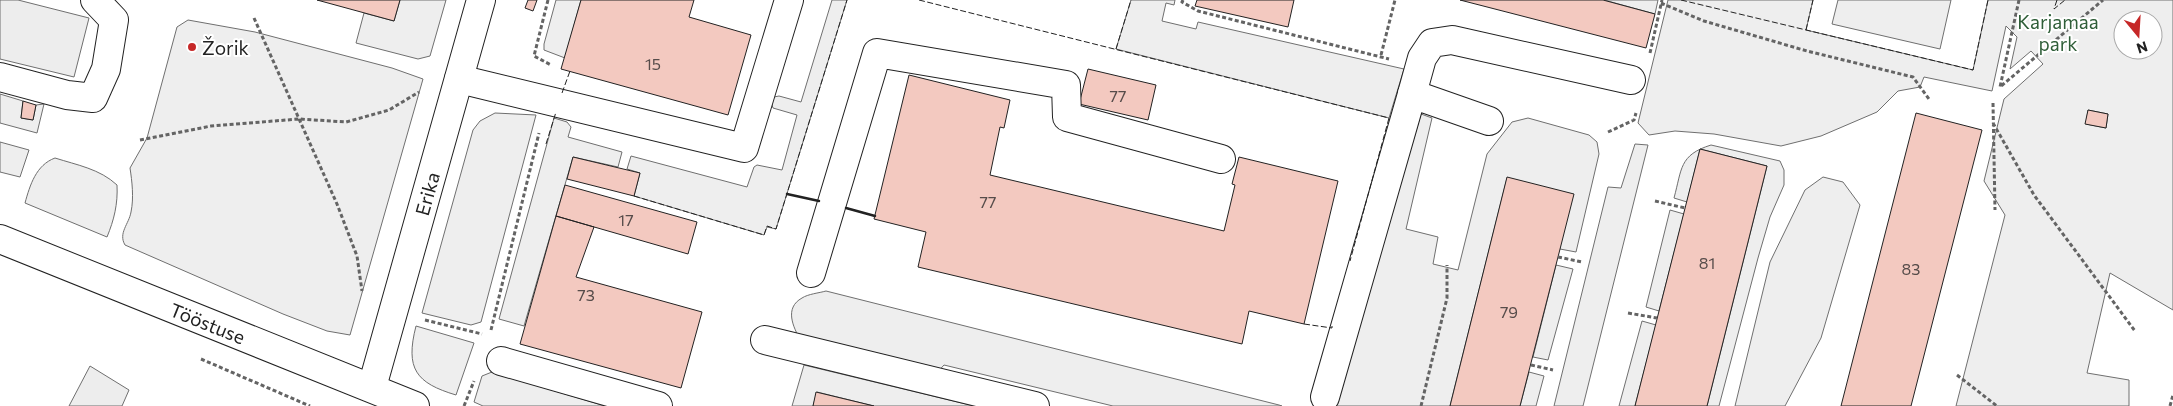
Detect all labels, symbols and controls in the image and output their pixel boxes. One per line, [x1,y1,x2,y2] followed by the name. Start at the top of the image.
[2017,10,2099,55] park label: Karjamaa park
[2113,10,2163,60] north arrow
[202,36,249,59] place label: Žorik
[2135,38,2150,58] text: N
[186,41,198,53] marker: Žorik
[645,54,661,73] house number: 15
[1110,86,1126,105] house number: 77
[409,169,444,218] street label: Erika
[980,192,996,211] house number: 77
[618,210,634,229] house number: 17
[1699,253,1715,272] house number: 81
[1902,259,1920,278] house number: 83
[577,285,595,304] house number: 73
[167,297,249,348] street label: Tööstuse
[1500,302,1518,321] house number: 79

